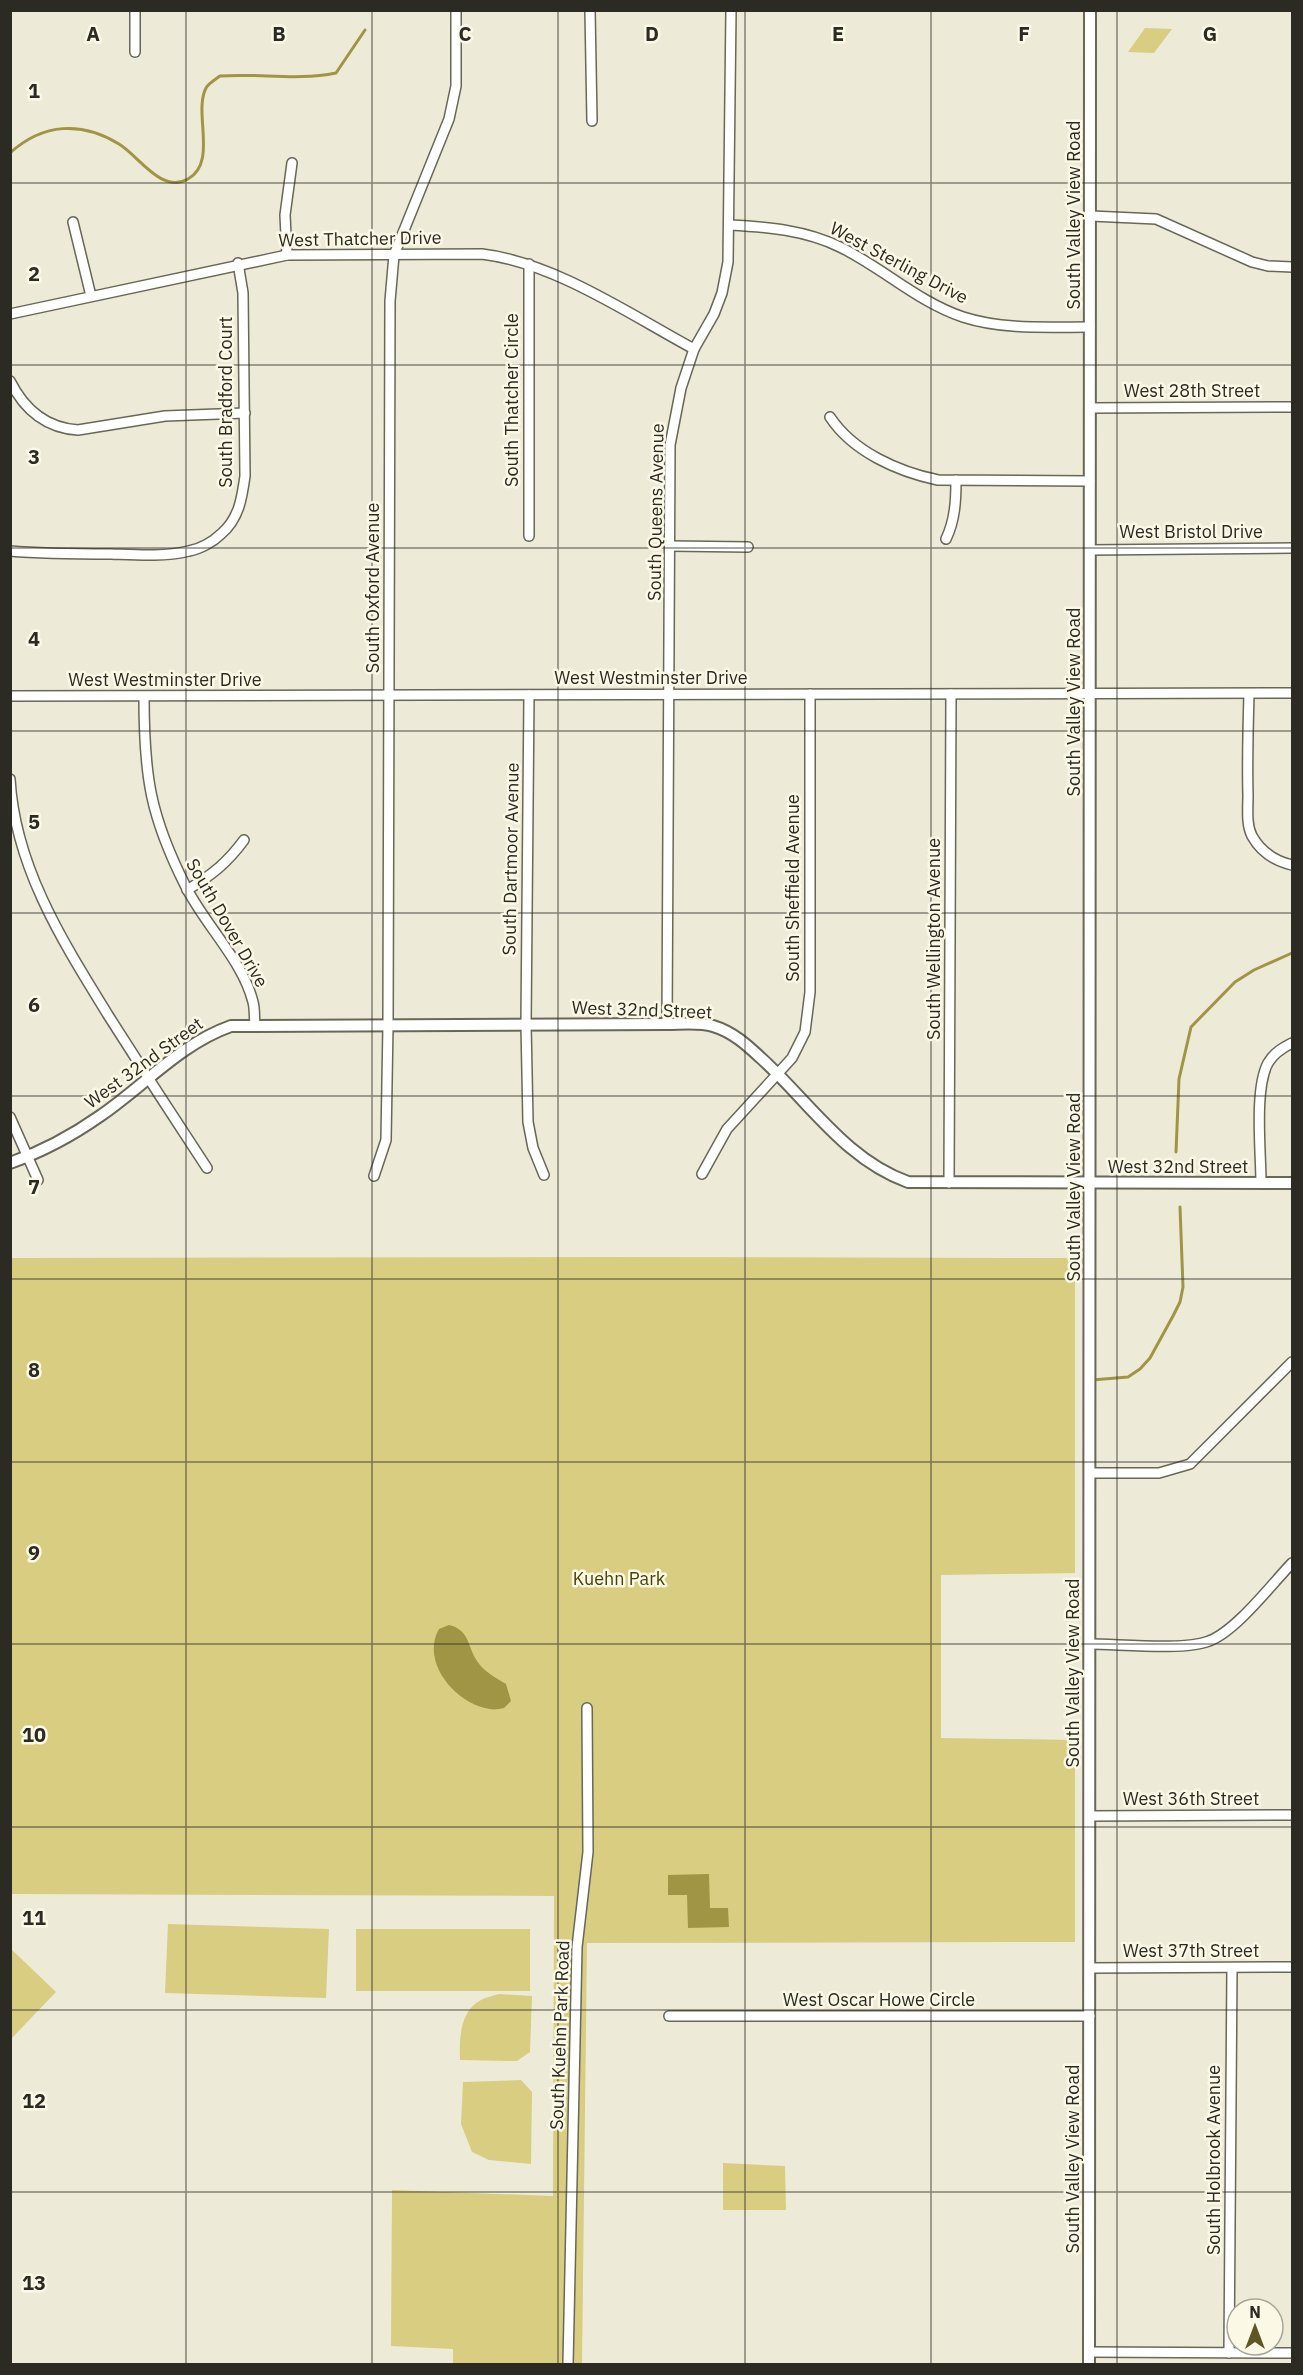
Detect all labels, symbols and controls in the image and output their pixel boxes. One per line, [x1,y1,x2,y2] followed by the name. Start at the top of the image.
[86,20,100,47] text: A
[272,20,286,47] text: B
[458,20,472,47] text: C
[645,20,659,47] text: D
[832,20,844,47] text: E
[1018,20,1030,47] text: F
[1203,20,1217,47] text: G
[28,77,40,104] text: 1
[1062,120,1085,310] street label: South Valley View Road
[826,216,972,309] street label: West Sterling Drive
[278,226,442,251] street label: West Thatcher Drive
[28,260,40,287] text: 2
[500,313,523,487] street label: South Thatcher Circle
[214,316,237,488] street label: South Bradford Court
[1124,379,1260,402] street label: West 28th Street
[642,423,669,601] street label: South Queens Avenue
[28,443,40,470] text: 3
[361,503,384,673] street label: South Oxford Avenue
[1119,520,1263,543] street label: West Bristol Drive
[1062,607,1085,797] street label: South Valley View Road
[28,625,40,652] text: 4
[554,666,748,689] street label: West Westminster Drive
[68,668,262,691] street label: West Westminster Drive
[497,762,524,956] street label: South Dartmoor Avenue
[781,794,804,982] street label: South Sheffield Avenue
[28,808,40,835] text: 5
[922,838,945,1040] street label: South Wellington Avenue
[181,854,274,991] street label: South Dover Drive
[28,991,40,1018] text: 6
[571,996,713,1023] street label: West 32nd Street
[80,1012,207,1113] street label: West 32nd Street
[1062,1092,1085,1282] street label: South Valley View Road
[1108,1155,1248,1178] street label: West 32nd Street
[28,1173,40,1200] text: 7
[28,1356,40,1383] text: 8
[28,1539,40,1566] text: 9
[573,1567,666,1590] park label: Kuehn Park
[1061,1578,1084,1768] street label: South Valley View Road
[22,1721,46,1748] text: 10
[1123,1787,1259,1810] street label: West 36th Street
[22,1904,46,1931] text: 11
[1123,1939,1259,1962] street label: West 37th Street
[545,1940,574,2130] street label: South Kuehn Park Road
[783,1988,975,2011] street label: West Oscar Howe Circle
[1061,2064,1084,2254] street label: South Valley View Road
[1202,2065,1225,2255] street label: South Holbrook Avenue
[22,2087,46,2114] text: 12
[22,2269,46,2296] text: 13
[1225,2297,1285,2357] north arrow
[1249,2302,1261,2322] text: N

